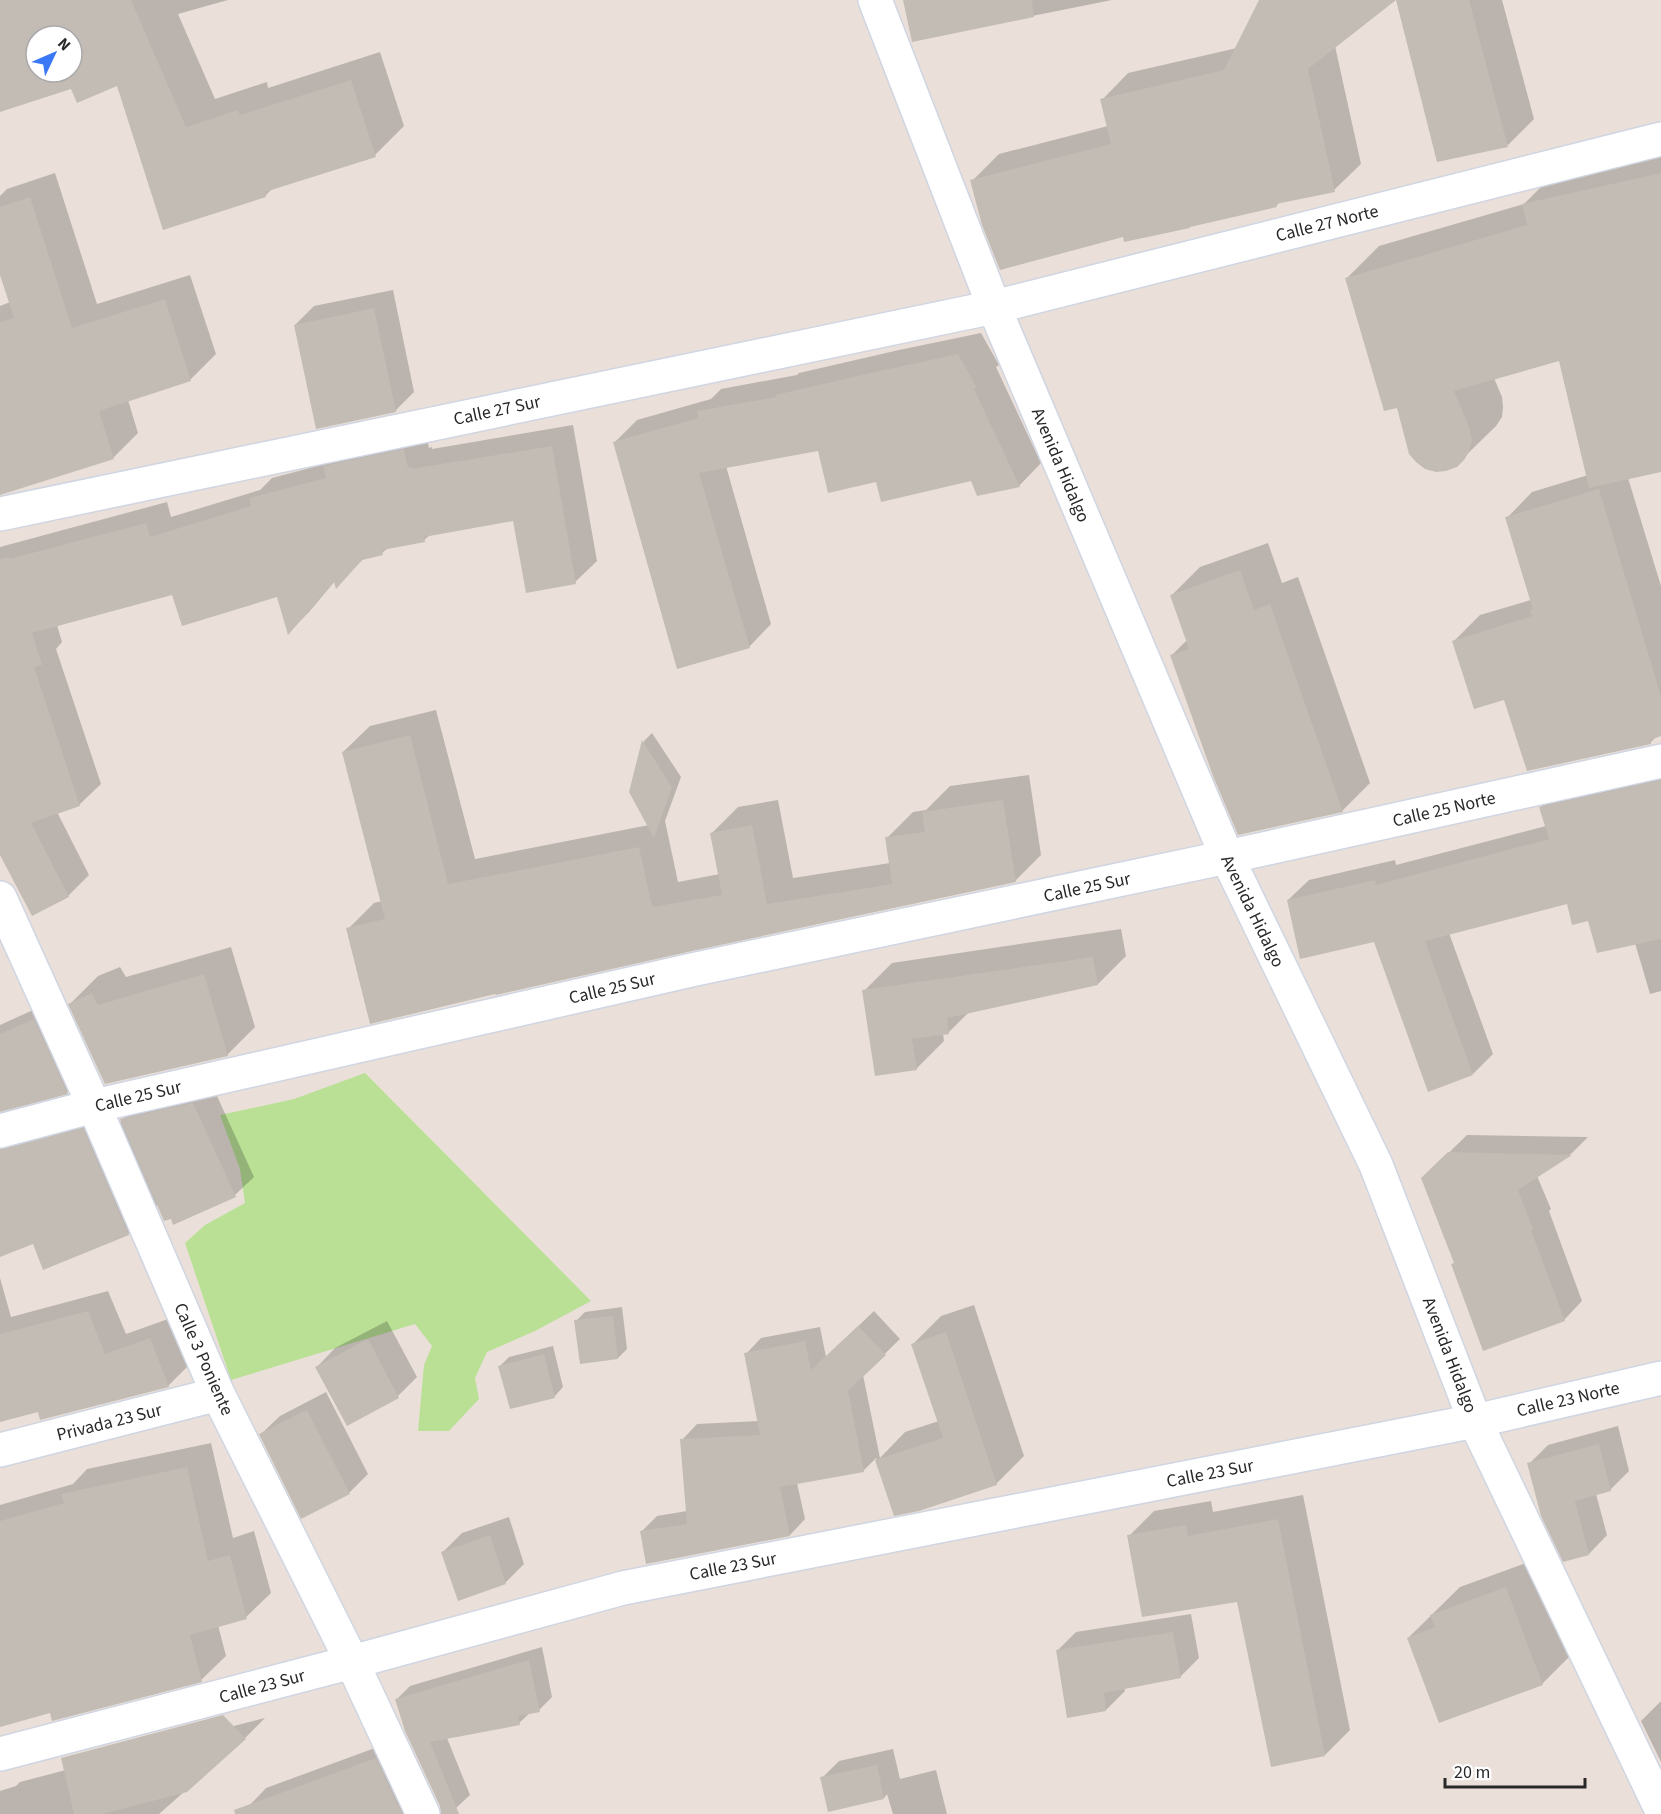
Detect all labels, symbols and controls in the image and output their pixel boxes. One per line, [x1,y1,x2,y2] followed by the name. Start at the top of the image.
[24,24,84,84] north arrow
[52,33,76,56] text: N
[1273,199,1381,248] street label: Calle 27 Norte
[451,389,544,432] street label: Calle 27 Sur
[1025,404,1096,526] street label: Avenida Hidalgo
[1390,785,1498,833] street label: Calle 25 Norte
[1215,851,1291,972] street label: Avenida Hidalgo
[1041,866,1134,909] street label: Calle 25 Sur
[566,966,659,1011] street label: Calle 25 Sur
[92,1074,185,1119] street label: Calle 25 Sur
[1416,1294,1483,1417] street label: Avenida Hidalgo
[168,1299,240,1420] street label: Calle 3 Poniente
[1514,1375,1622,1423] street label: Calle 23 Norte
[54,1397,165,1448] street label: Privada 23 Sur
[1164,1453,1257,1494] street label: Calle 23 Sur
[687,1546,780,1587] street label: Calle 23 Sur
[216,1663,309,1710] street label: Calle 23 Sur
[1445,1751,1584,1789] scale bar
[1454,1760,1490,1785] text: 20 m

